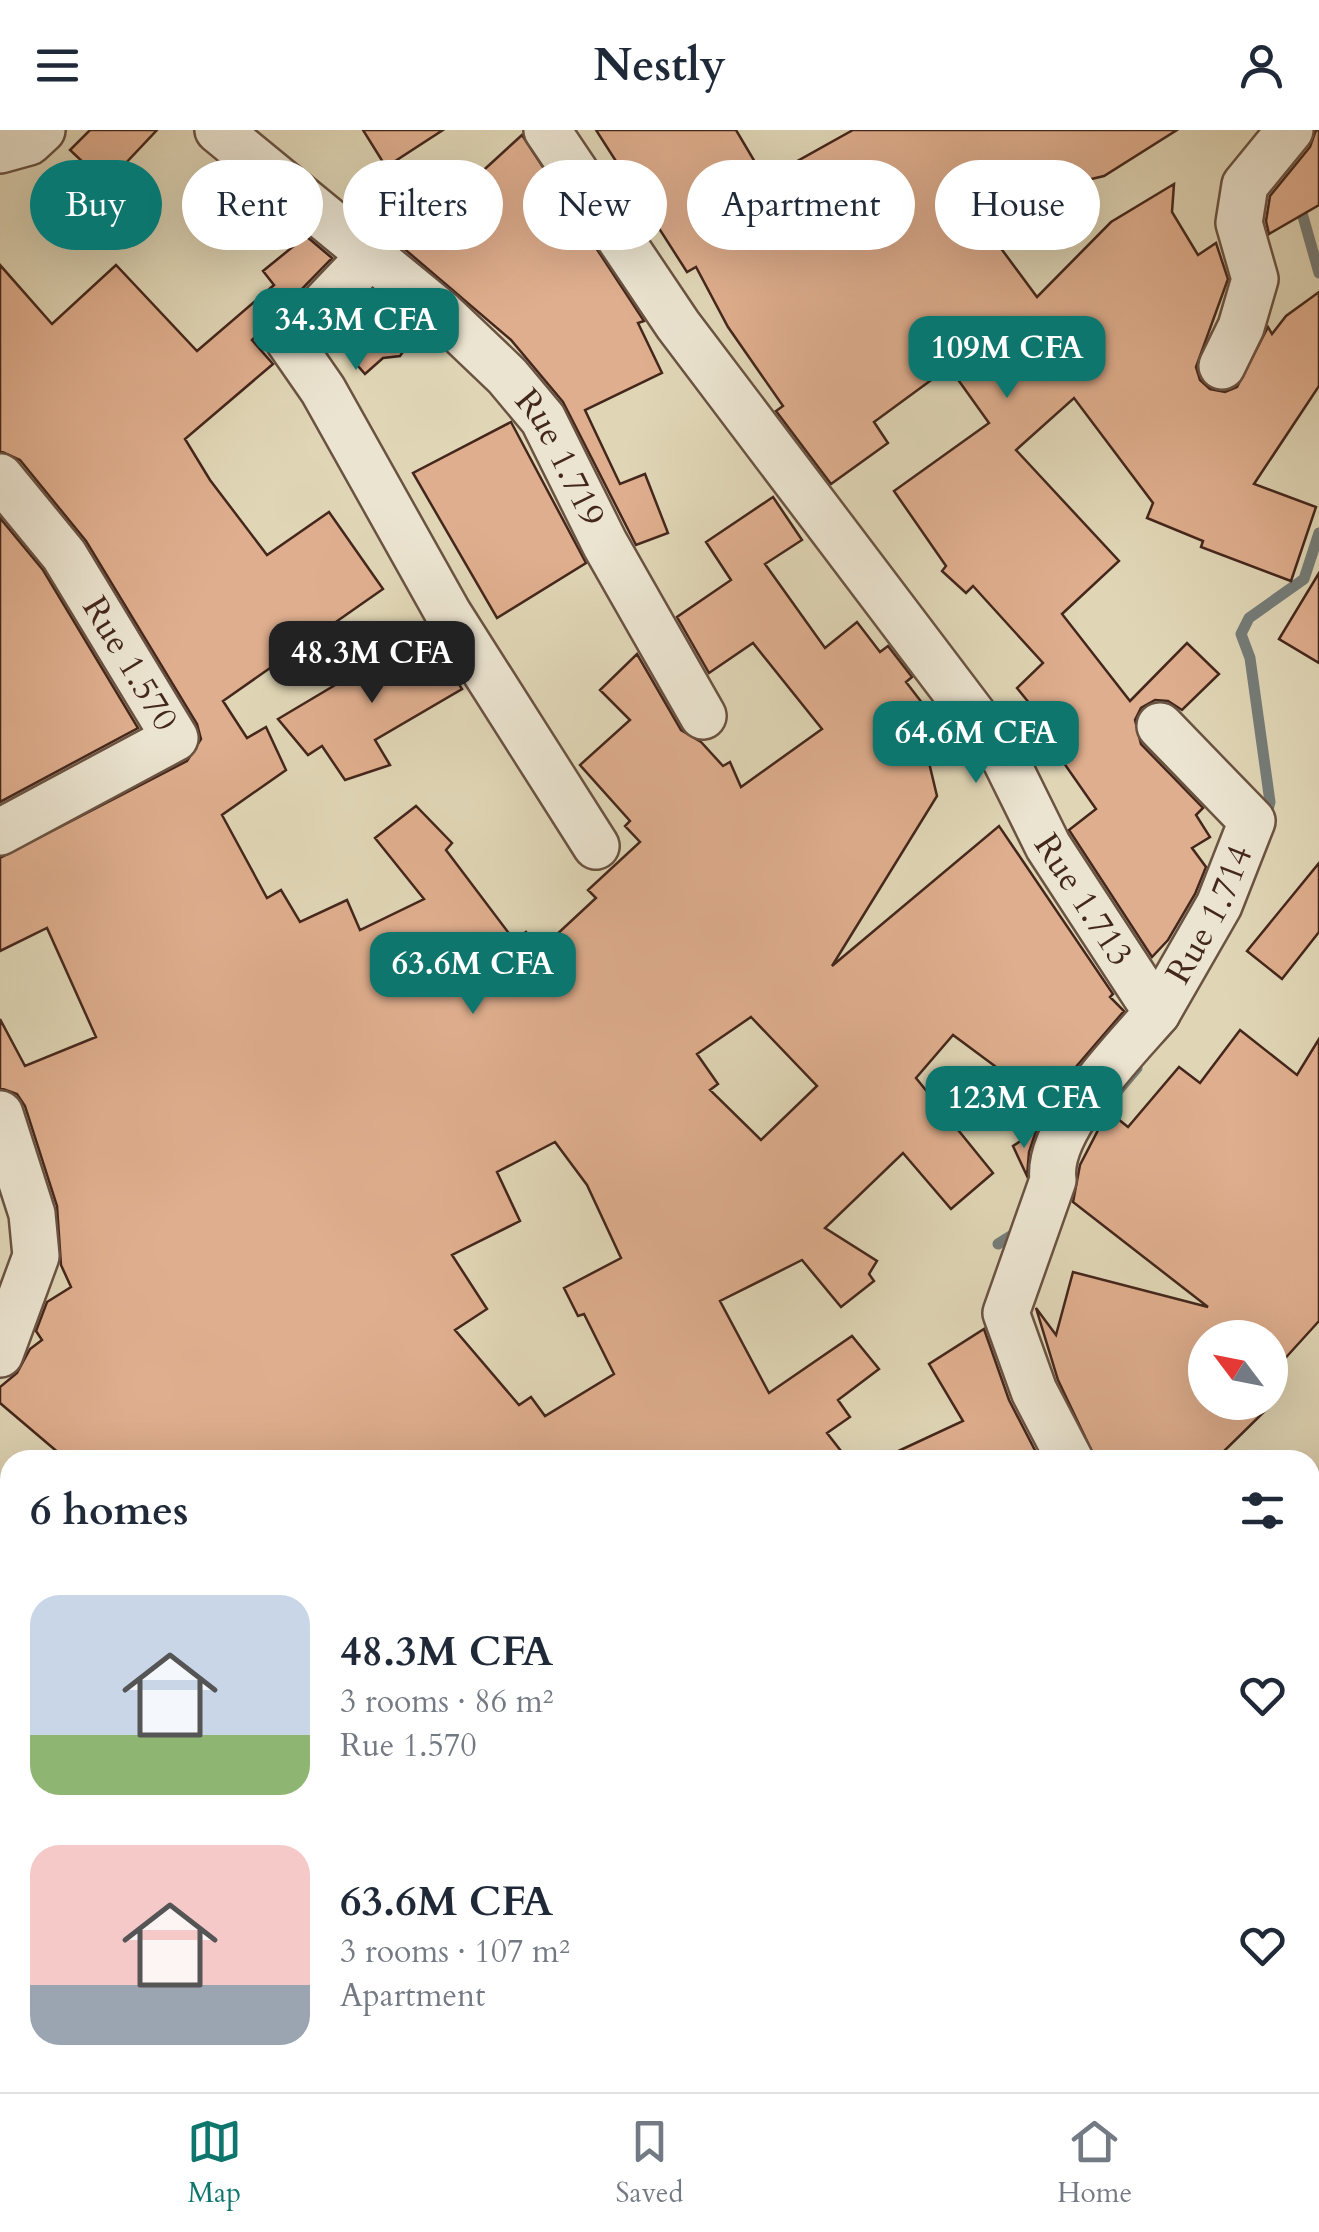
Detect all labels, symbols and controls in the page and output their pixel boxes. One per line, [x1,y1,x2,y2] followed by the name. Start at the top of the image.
[593,35,726,96] text: Nestly
[30,38,85,93] icon: menu
[1234,38,1289,93] icon: person
[30,160,162,250] chip: Buy
[182,160,323,250] chip: Rent
[343,160,503,250] chip: Filters
[523,160,667,250] chip: New
[687,160,915,250] chip: Apartment
[935,160,1100,250] chip: House
[242,288,470,373] pin: 34.3M CFA
[275,298,437,342] text: 34.3M CFA
[904,316,1110,401] pin: 109M CFA
[930,326,1084,370] text: 109M CFA
[504,379,616,534] street label: Rue 1.719
[71,587,189,740] street label: Rue 1.570
[258,621,486,706] pin: 48.3M CFA
[291,631,453,675] text: 48.3M CFA
[862,701,1090,786] pin: 64.6M CFA
[895,711,1057,755] text: 64.6M CFA
[1022,824,1144,976] street label: Rue 1.713
[1155,838,1264,993] street label: Rue 1.714
[359,932,587,1017] pin: 63.6M CFA
[392,942,554,986] text: 63.6M CFA
[921,1066,1127,1151] pin: 123M CFA
[947,1076,1101,1120] text: 123M CFA
[1188,1320,1288,1420] north arrow
[1188,1320,1288,1420] map controls
[30,1482,188,1539] text: 6 homes
[1235,1483,1290,1538] icon: filters
[340,1623,553,1680] text: 48.3M CFA
[110,1635,230,1755] icon: home
[1235,1668,1290,1723] icon: heart
[340,1680,553,1724] text: 3 rooms · 86 m²
[340,1724,477,1768] text: Rue 1.570
[340,1873,553,1930] text: 63.6M CFA
[110,1885,230,2005] icon: home
[1235,1918,1290,1973] icon: heart
[340,1930,570,1974] text: 3 rooms · 107 m²
[340,1974,485,2018] text: Apartment
[187,2114,242,2212] tab: Map
[616,2114,683,2212] tab: Saved
[1057,2114,1132,2212] tab: Home

